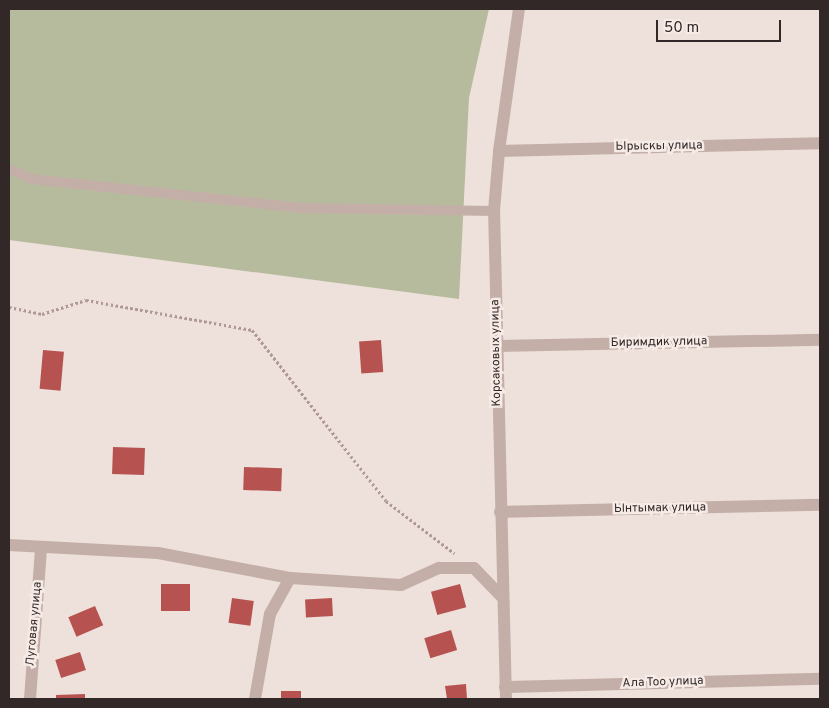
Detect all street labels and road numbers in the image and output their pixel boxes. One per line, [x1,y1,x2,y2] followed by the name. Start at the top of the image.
[615,139,703,155] street label: Ырыскы улица
[489,299,505,407] street label: Корсаковых улица
[611,335,707,351] street label: Биримдик улица
[614,501,706,517] street label: Ынтымак улица
[24,581,46,667] street label: Луговая улица
[622,674,704,692] street label: Ала Тоо улица

